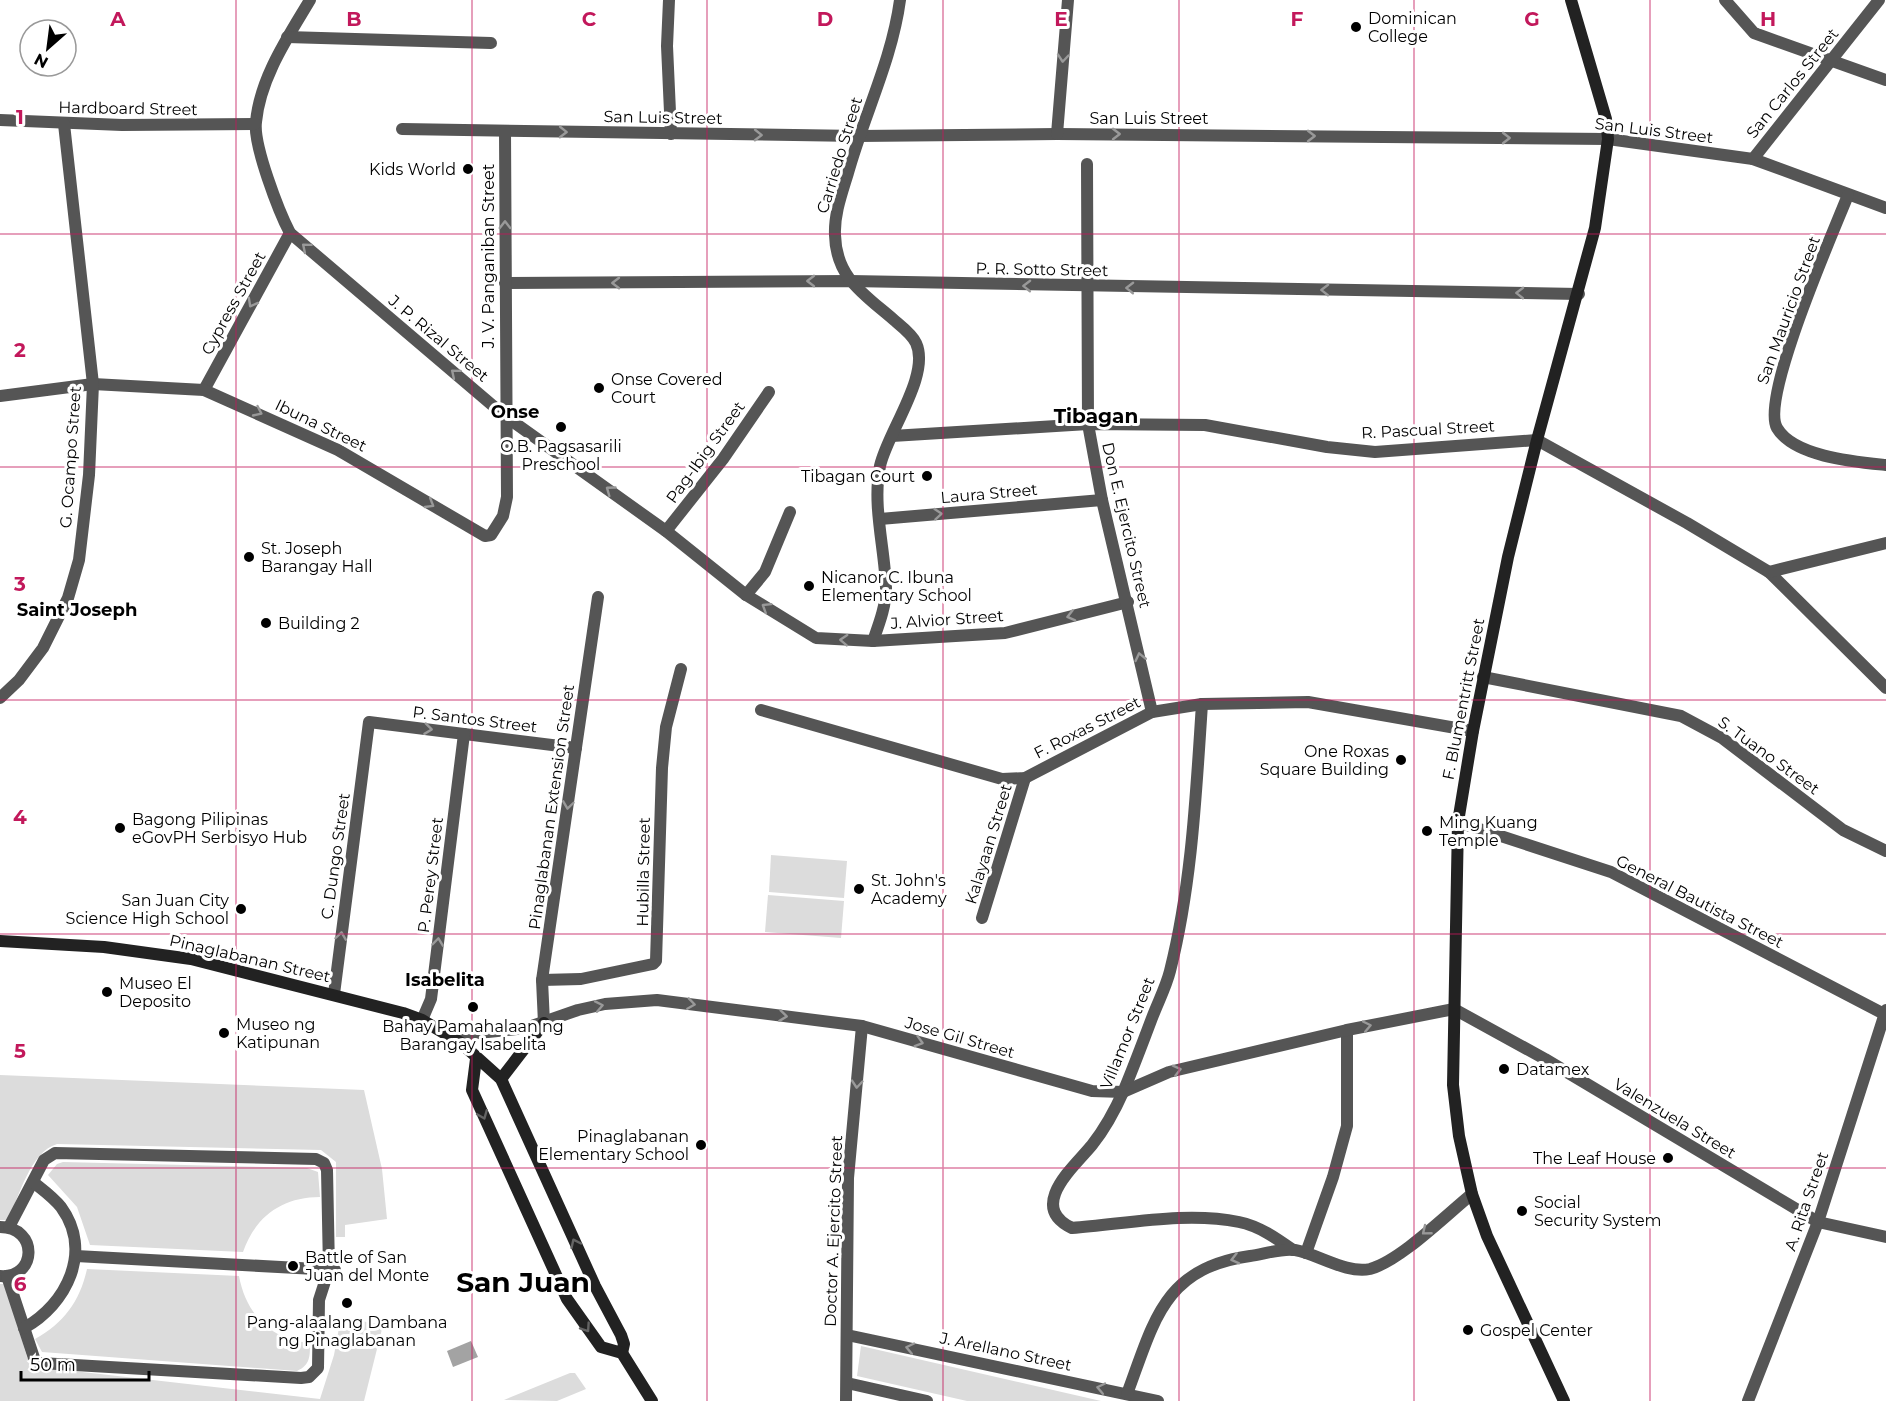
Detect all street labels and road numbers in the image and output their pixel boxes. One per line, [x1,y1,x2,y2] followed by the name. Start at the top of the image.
[1742,24,1843,142] street label: San Carlos Street
[813,94,866,216] street label: Carriedo Street
[58,98,198,119] street label: Hardboard Street
[603,107,723,128] street label: San Luis Street
[1089,109,1209,128] street label: San Luis Street
[1594,114,1715,147] street label: San Luis Street
[479,163,498,349] street label: J. V. Panganiban Street
[1753,233,1824,387] street label: San Mauricio Street
[197,248,270,358] street label: Cypress Street
[975,259,1109,280] street label: P. R. Sotto Street
[384,290,493,386] street label: J. P. Rizal Street
[56,385,85,529] street label: G. Ocampo Street
[272,395,370,456] street label: Ibuna Street
[662,397,749,507] street label: Pag-Ibig Street
[1361,416,1496,442] street label: R. Pascual Street
[1098,440,1155,610] street label: Don E. Ejercito Street
[940,480,1039,507] street label: Laura Street
[889,606,1005,633] street label: J. Alvior Street
[1438,616,1489,782] street label: F. Blumentritt Street
[525,683,578,931] street label: Pinaglabanan Extension Street
[1031,692,1144,762] street label: F. Roxas Street
[412,702,539,737] street label: P. Santos Street
[1714,712,1823,799] street label: S. Tuano Street
[961,781,1016,907] street label: Kalayaan Street
[317,791,354,921] street label: C. Dungo Street
[414,816,447,934] street label: P. Perey Street
[633,817,654,927] street label: Hubilla Street
[1613,851,1787,952] street label: General Bautista Street
[168,931,333,986] street label: Pinaglabanan Street
[1096,974,1159,1092] street label: Villamor Street
[902,1012,1017,1062] street label: Jose Gil Street
[1610,1074,1740,1163] street label: Valenzuela Street
[821,1134,846,1327] street label: Doctor A. Ejercito Street
[1781,1149,1832,1253] street label: A. Rita Street
[937,1328,1074,1375] street label: J. Arellano Street

